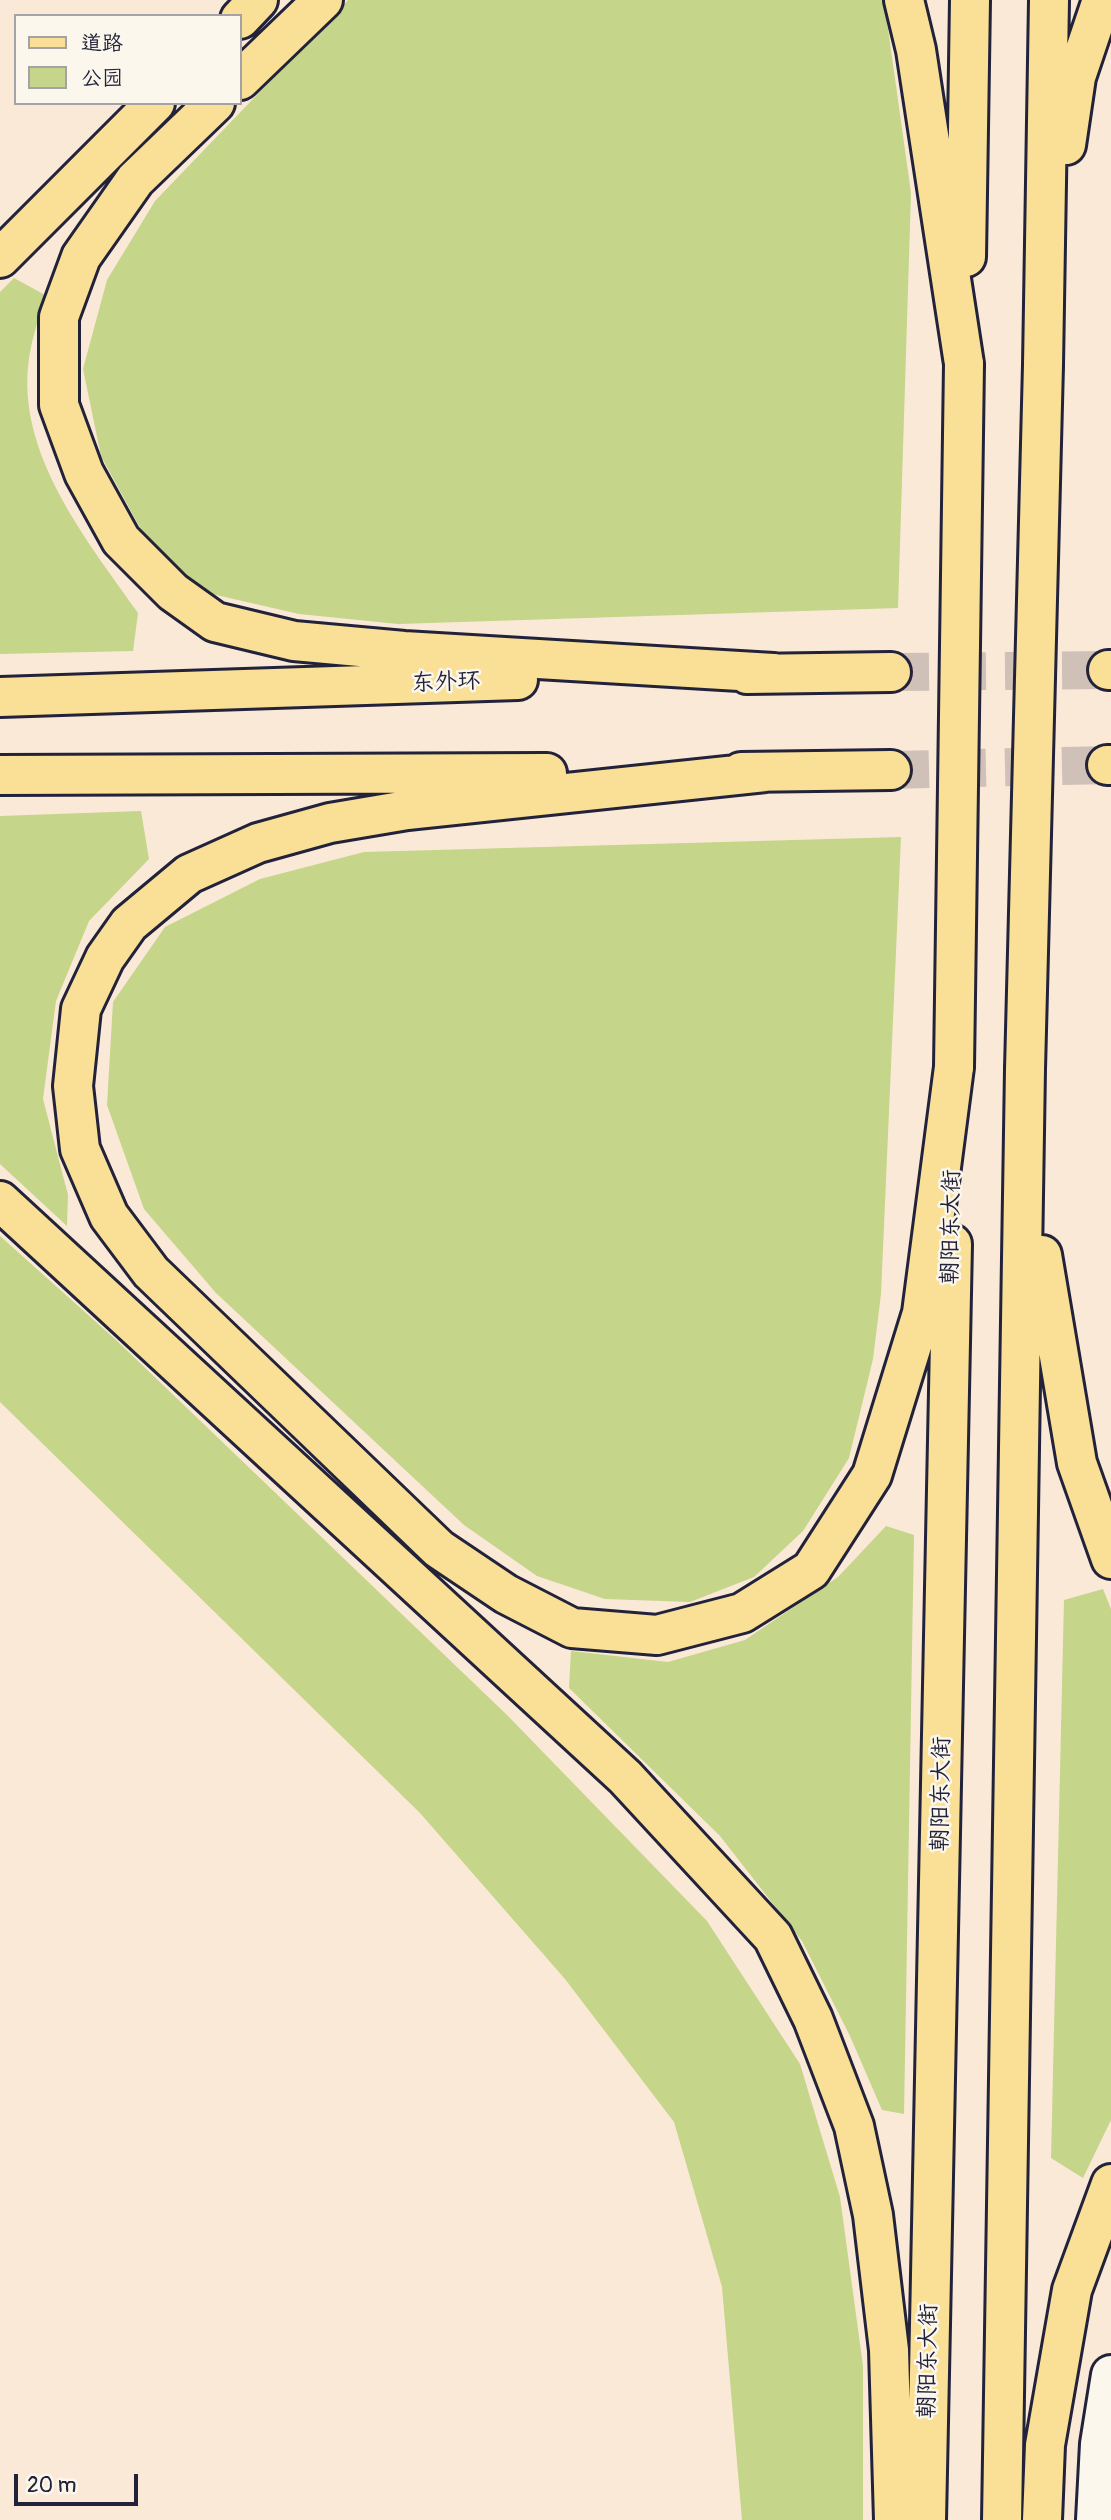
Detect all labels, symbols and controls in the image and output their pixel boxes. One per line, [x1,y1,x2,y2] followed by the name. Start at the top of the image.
[14,14,242,105] legend
[81,30,123,57] text: 道路
[81,65,123,92] text: 公园
[411,668,481,698] street label: 东外环
[937,1169,967,1285] street label: 朝阳东大街
[927,1736,957,1852] street label: 朝阳东大街
[914,2303,944,2419] street label: 朝阳东大街
[18,2460,142,2504] scale bar
[27,2472,76,2499] text: 20 m

